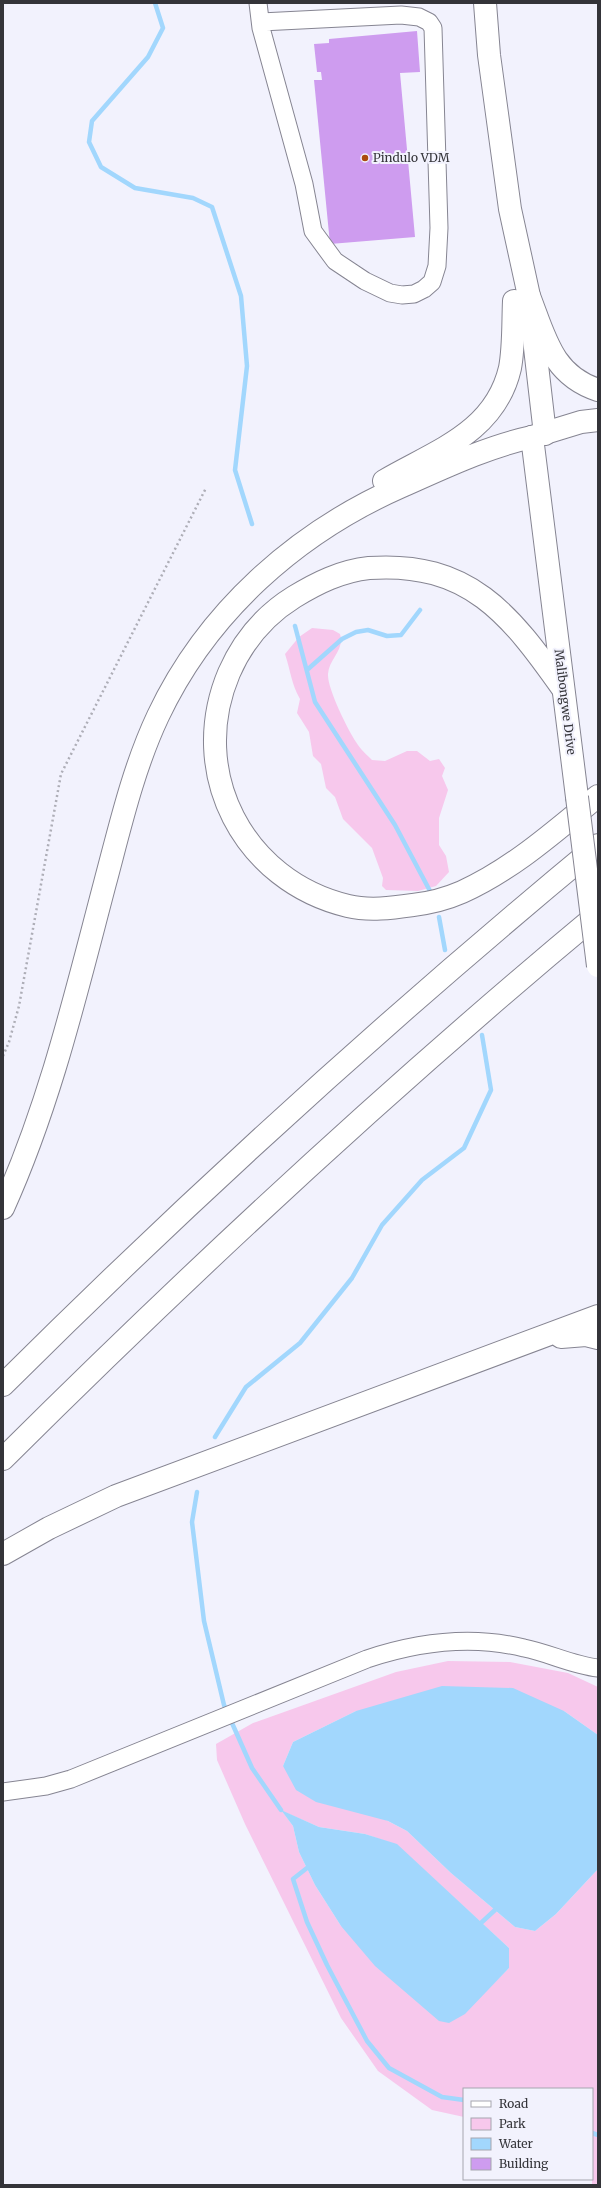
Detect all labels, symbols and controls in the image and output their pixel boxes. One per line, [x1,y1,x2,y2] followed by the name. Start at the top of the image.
[373,150,450,165] place label: Pindulo VDM
[360,153,370,163] marker: Pindulo VDM
[552,648,579,756] street label: Malibongwe Drive
[463,2088,593,2180] legend
[499,2096,528,2111] text: Road
[499,2116,526,2131] text: Park
[498,2136,534,2151] text: Water
[499,2156,549,2171] text: Building

